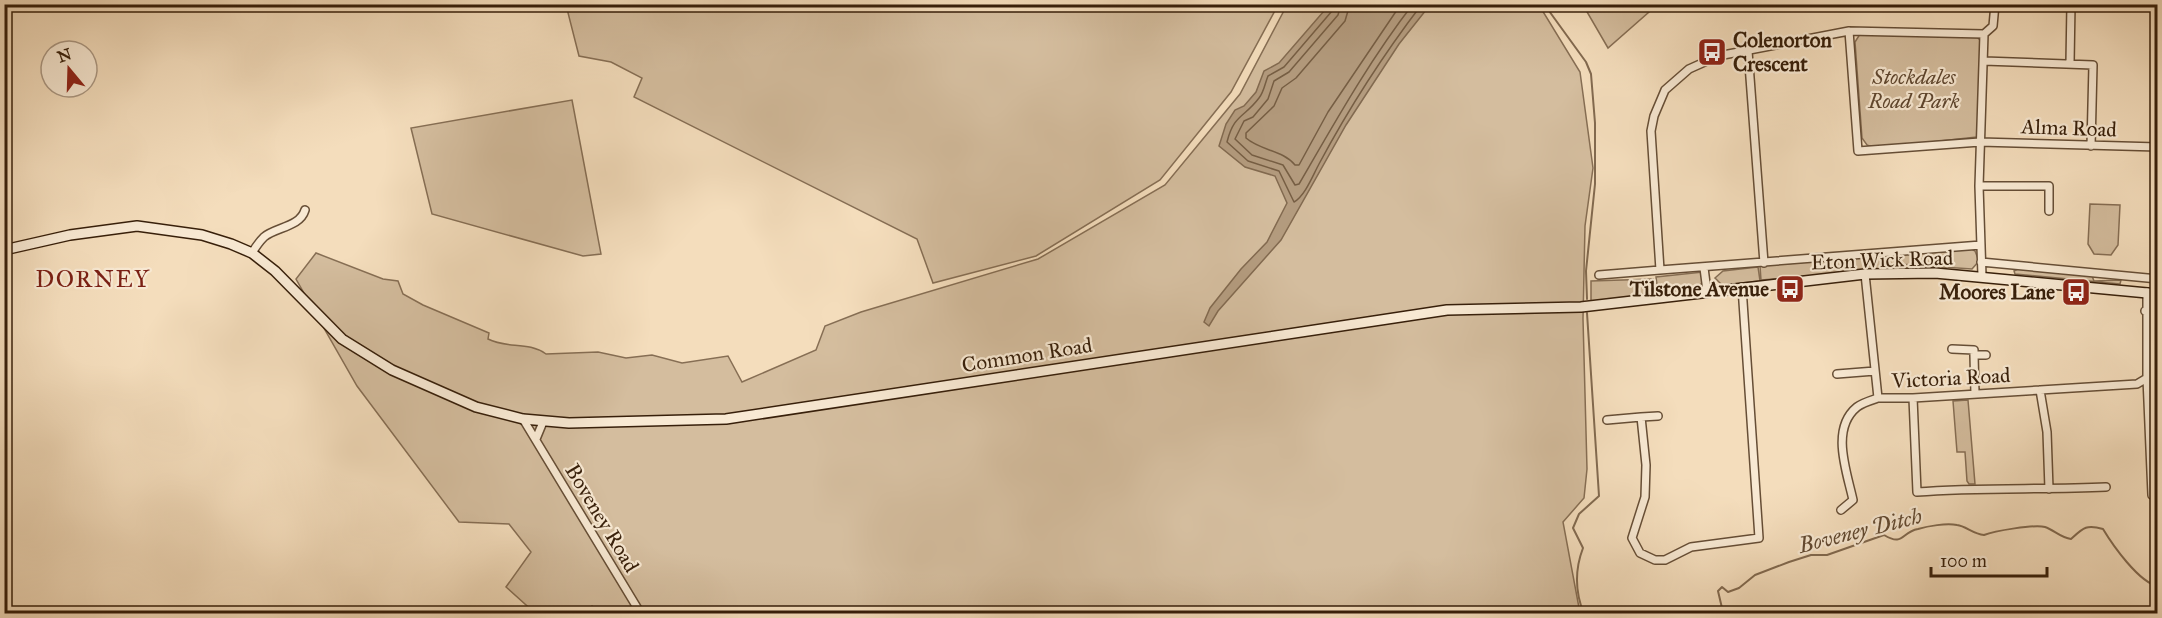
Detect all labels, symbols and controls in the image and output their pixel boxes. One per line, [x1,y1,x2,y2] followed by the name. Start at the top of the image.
[1733,27,1832,77] place label: Colenorton Crescent
[1696,36,1728,68] bus stop icon: Colenorton Crescent
[39,39,99,99] north arrow
[55,44,74,66] text: N
[1867,64,1960,114] park label: Stockdales Road Park
[2020,113,2118,143] street label: Alma Road
[1810,245,1954,275] street label: Eton Wick Road
[35,264,151,294] district label: DORNEY
[1774,273,1806,305] bus stop icon: Tilstone Avenue
[1629,276,1769,302] place label: Tilstone Avenue
[2060,276,2092,308] bus stop icon: Moores Lane
[1939,279,2055,305] place label: Moores Lane
[960,332,1094,378] street label: Common Road
[1890,362,2012,394] street label: Victoria Road
[559,459,645,577] street label: Boveney Road
[1795,502,1925,559] water label: Boveney Ditch
[1931,540,2046,578] scale bar
[1940,550,1987,572] text: 100 m

